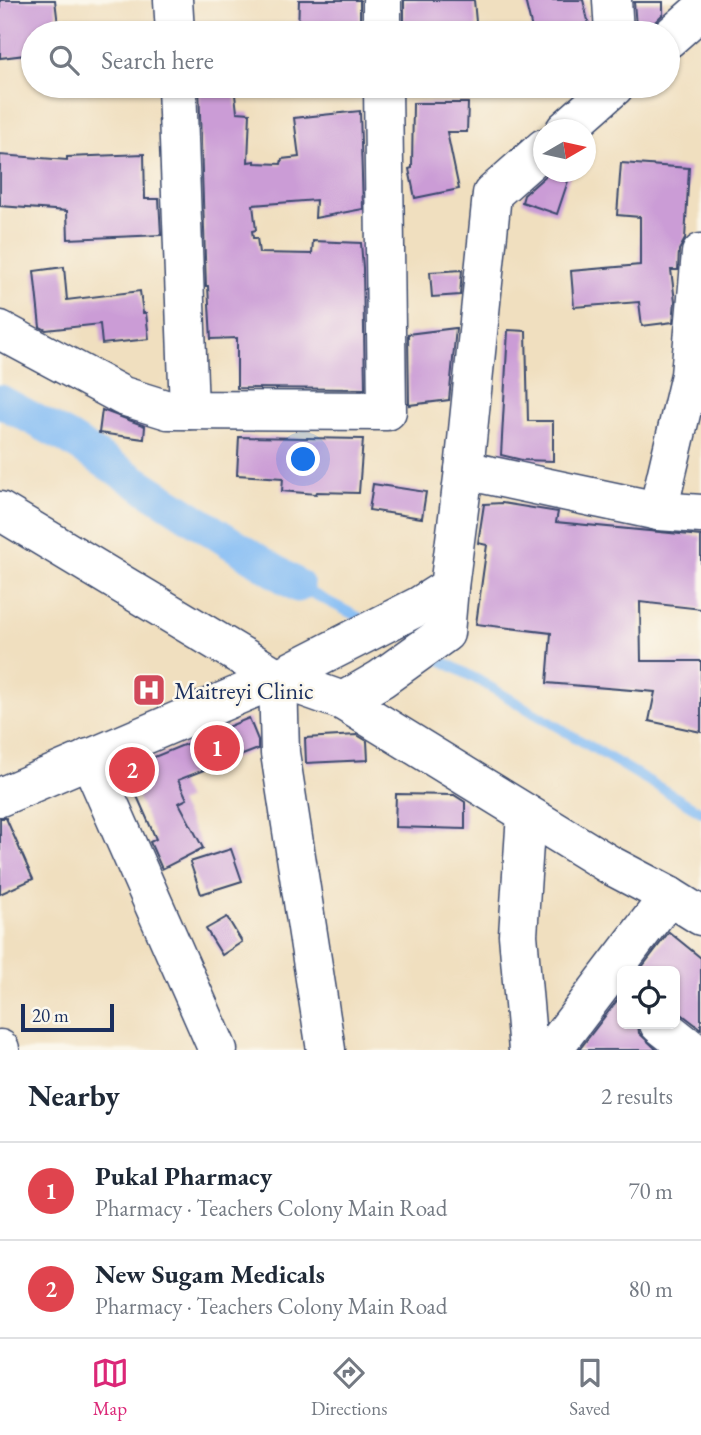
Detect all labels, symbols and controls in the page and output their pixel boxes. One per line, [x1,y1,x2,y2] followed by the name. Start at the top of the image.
[21,21,680,98] search box
[45,41,83,79] icon: search
[101,43,214,77] text: Search here
[533,119,596,182] north arrow
[286,442,320,476] your location
[130,671,168,709] hospital icon: Maitreyi Clinic
[174,675,314,706] place label: Maitreyi Clinic
[194,722,240,774] pin: 1
[109,744,155,796] pin: 2
[617,966,680,1029] map controls
[617,966,680,1029] button: locate
[21,1001,114,1033] scale bar
[32,1003,69,1028] text: 20 m
[28,1076,120,1115] text: Nearby
[601,1081,673,1111] text: 2 results
[95,1159,272,1193] text: Pukal Pharmacy
[45,1176,57,1206] text: 1
[628,1176,673,1206] text: 70 m
[95,1193,447,1223] text: Pharmacy · Teachers Colony Main Road
[95,1257,325,1291] text: New Sugam Medicals
[45,1274,57,1304] text: 2
[628,1274,673,1304] text: 80 m
[95,1291,447,1321] text: Pharmacy · Teachers Colony Main Road
[91,1354,129,1421] tab: Map
[311,1354,387,1421] tab: Directions
[569,1354,610,1421] tab: Saved

